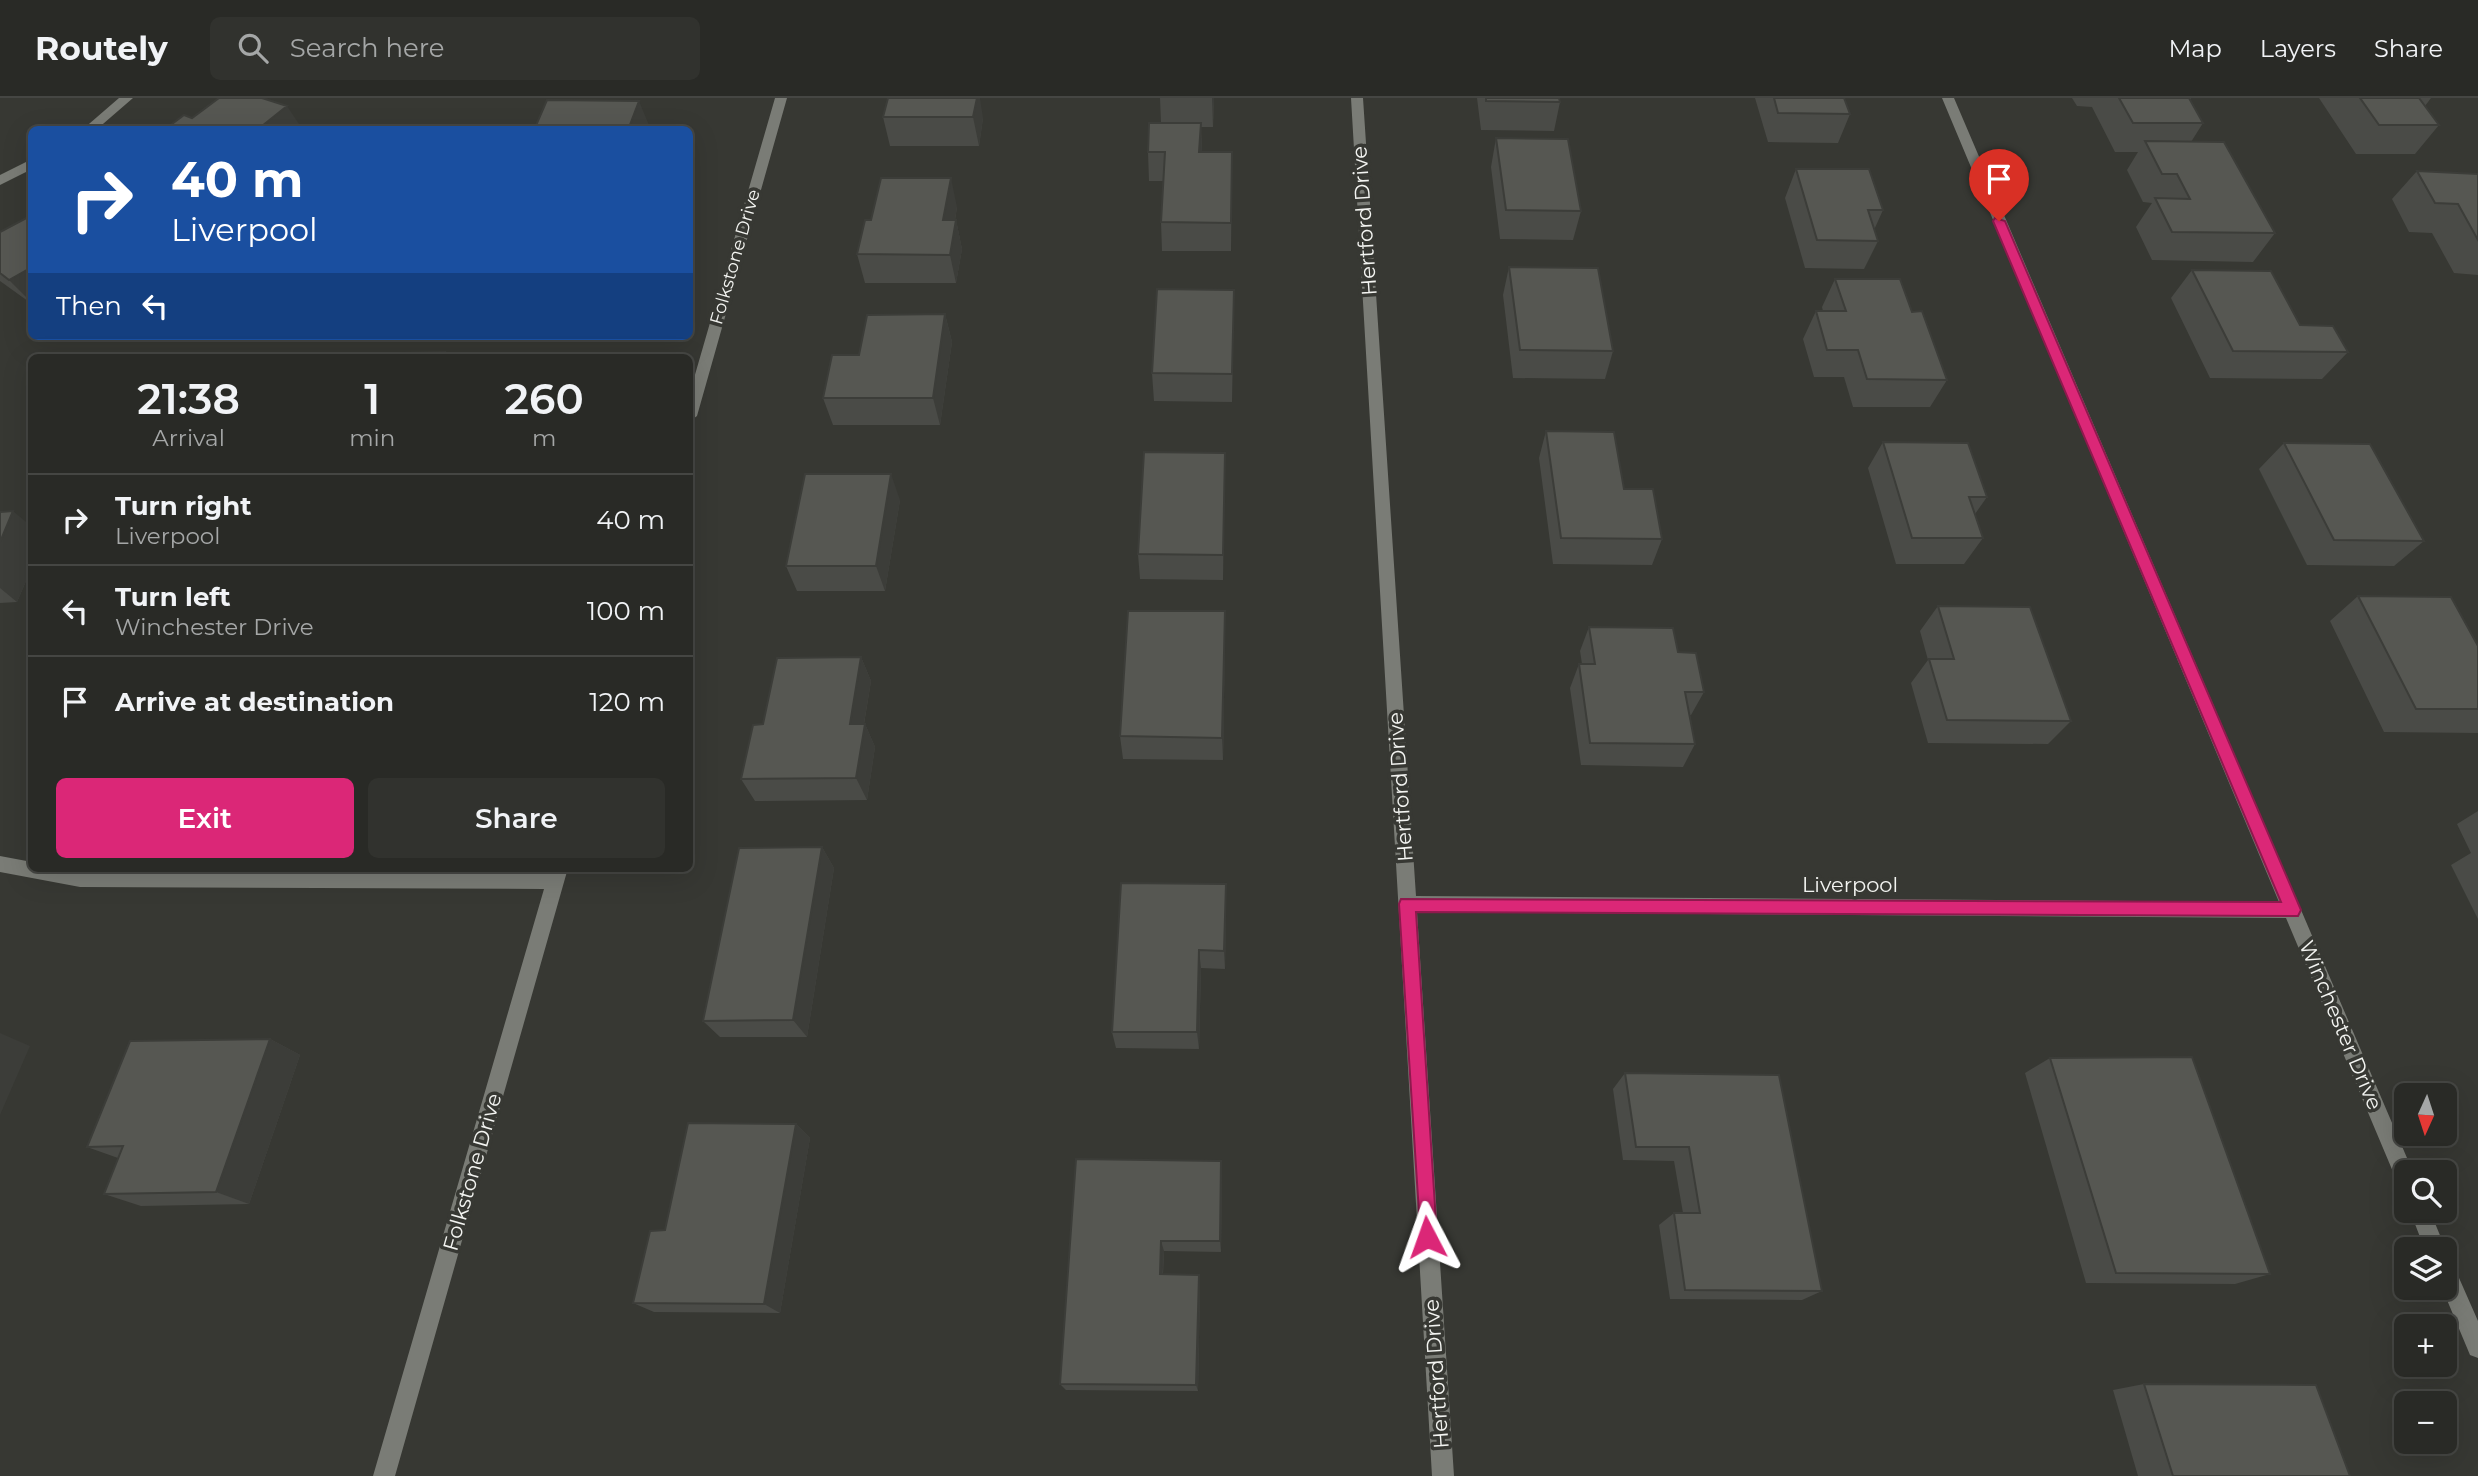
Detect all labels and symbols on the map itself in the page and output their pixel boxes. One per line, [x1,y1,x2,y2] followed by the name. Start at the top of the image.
[1346,145,1382,297] street label: Hertford Drive
[1969,149,2029,221] pin
[705,187,765,327] street label: Folkstone Drive
[1382,711,1418,863] street label: Hertford Drive
[1802,872,1898,897] street label: Liverpool
[2294,937,2388,1113] street label: Winchester Drive
[2394,1083,2457,1146] north arrow
[438,1090,506,1254] street label: Folkstone Drive
[1390,1200,1464,1274] position arrow
[1418,1298,1454,1450] street label: Hertford Drive

